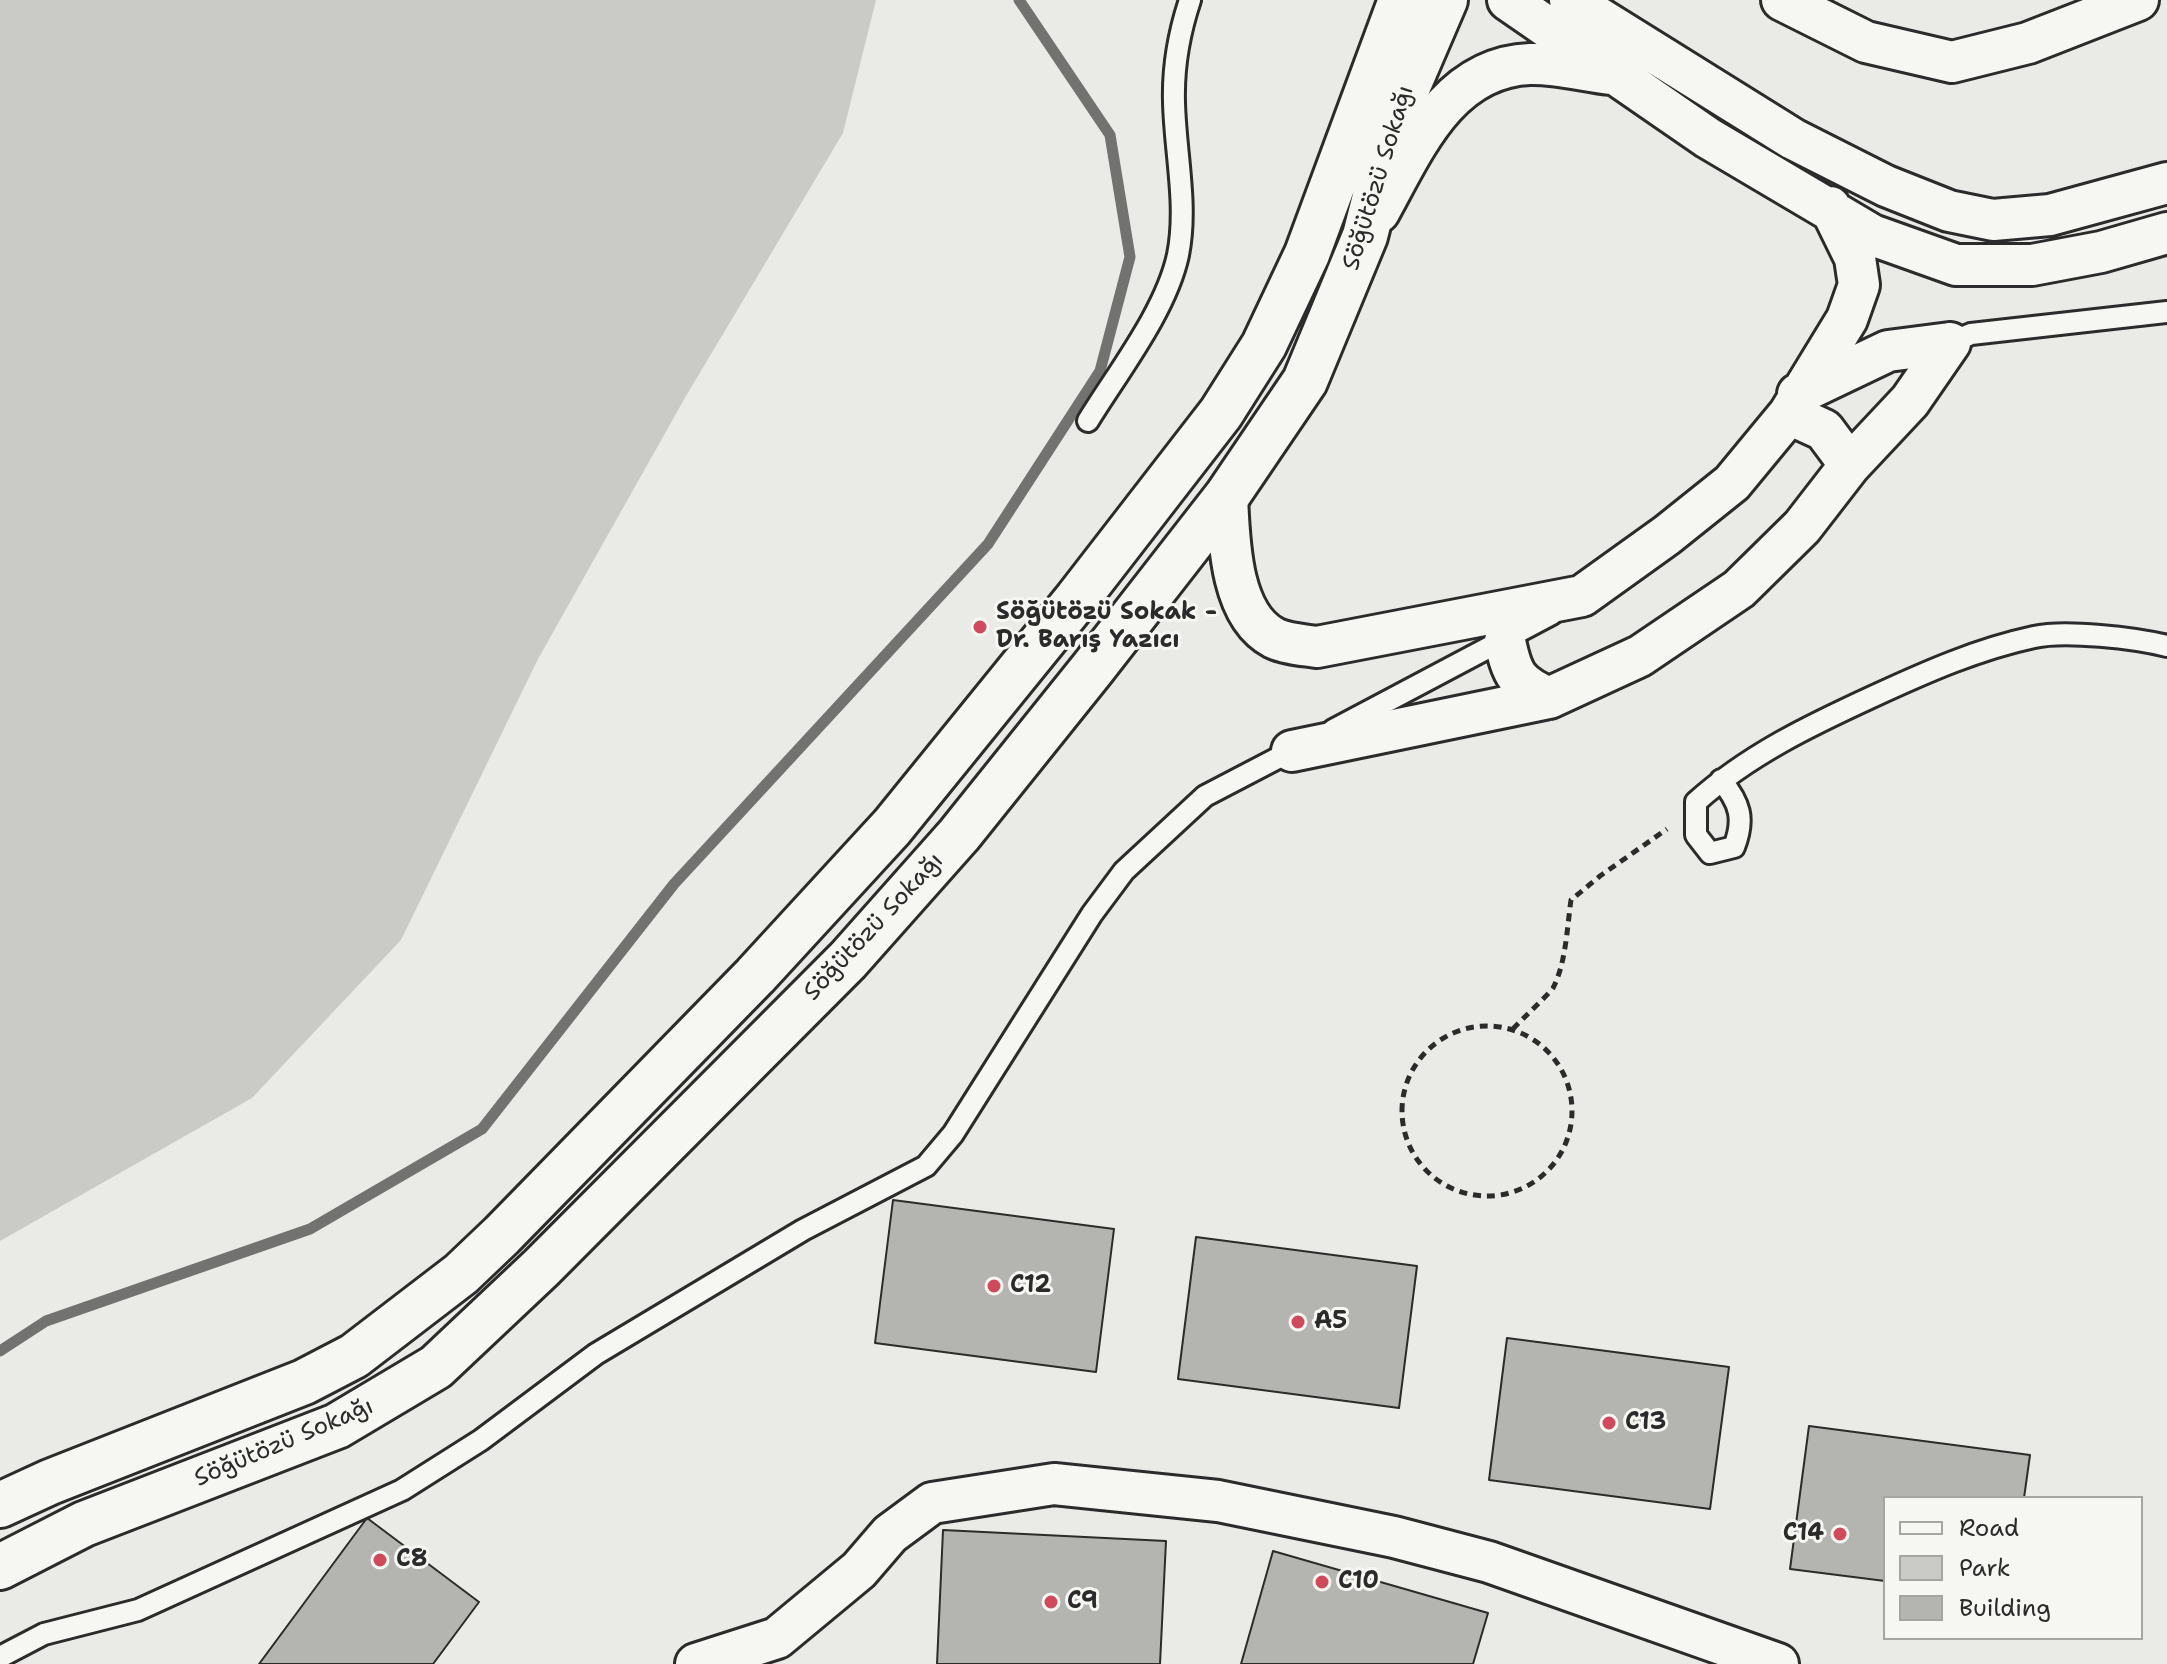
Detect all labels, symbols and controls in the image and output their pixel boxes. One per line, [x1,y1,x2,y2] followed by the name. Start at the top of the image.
[1337,82,1421,274] street label: Söğütözü Sokağı
[996,599,1217,655] place label: Söğütözü Sokak - Dr. Barış Yazıcı
[971,618,989,636] marker: Söğütözü Sokak - Dr. Barış Yazıcı
[798,847,950,1007] street label: Söğütözü Sokağı
[1010,1272,1051,1300] place label: C12
[985,1277,1003,1295] marker: C12
[1314,1308,1347,1336] place label: A5
[1289,1313,1307,1331] marker: A5
[190,1392,378,1494] street label: Söğütözü Sokağı
[1625,1409,1666,1437] place label: C13
[1600,1414,1618,1432] marker: C13
[1883,1496,2143,1640] legend
[1959,1512,2019,1544] text: Road
[1783,1520,1824,1548] place label: C14
[1831,1525,1849,1543] marker: C14
[396,1546,428,1574] place label: C8
[371,1551,389,1569] marker: C8
[1959,1552,2011,1584] text: Park
[1338,1568,1379,1596] place label: C10
[1313,1573,1331,1591] marker: C10
[1067,1588,1098,1616] place label: C9
[1959,1592,2051,1624] text: Building
[1042,1593,1060,1611] marker: C9

